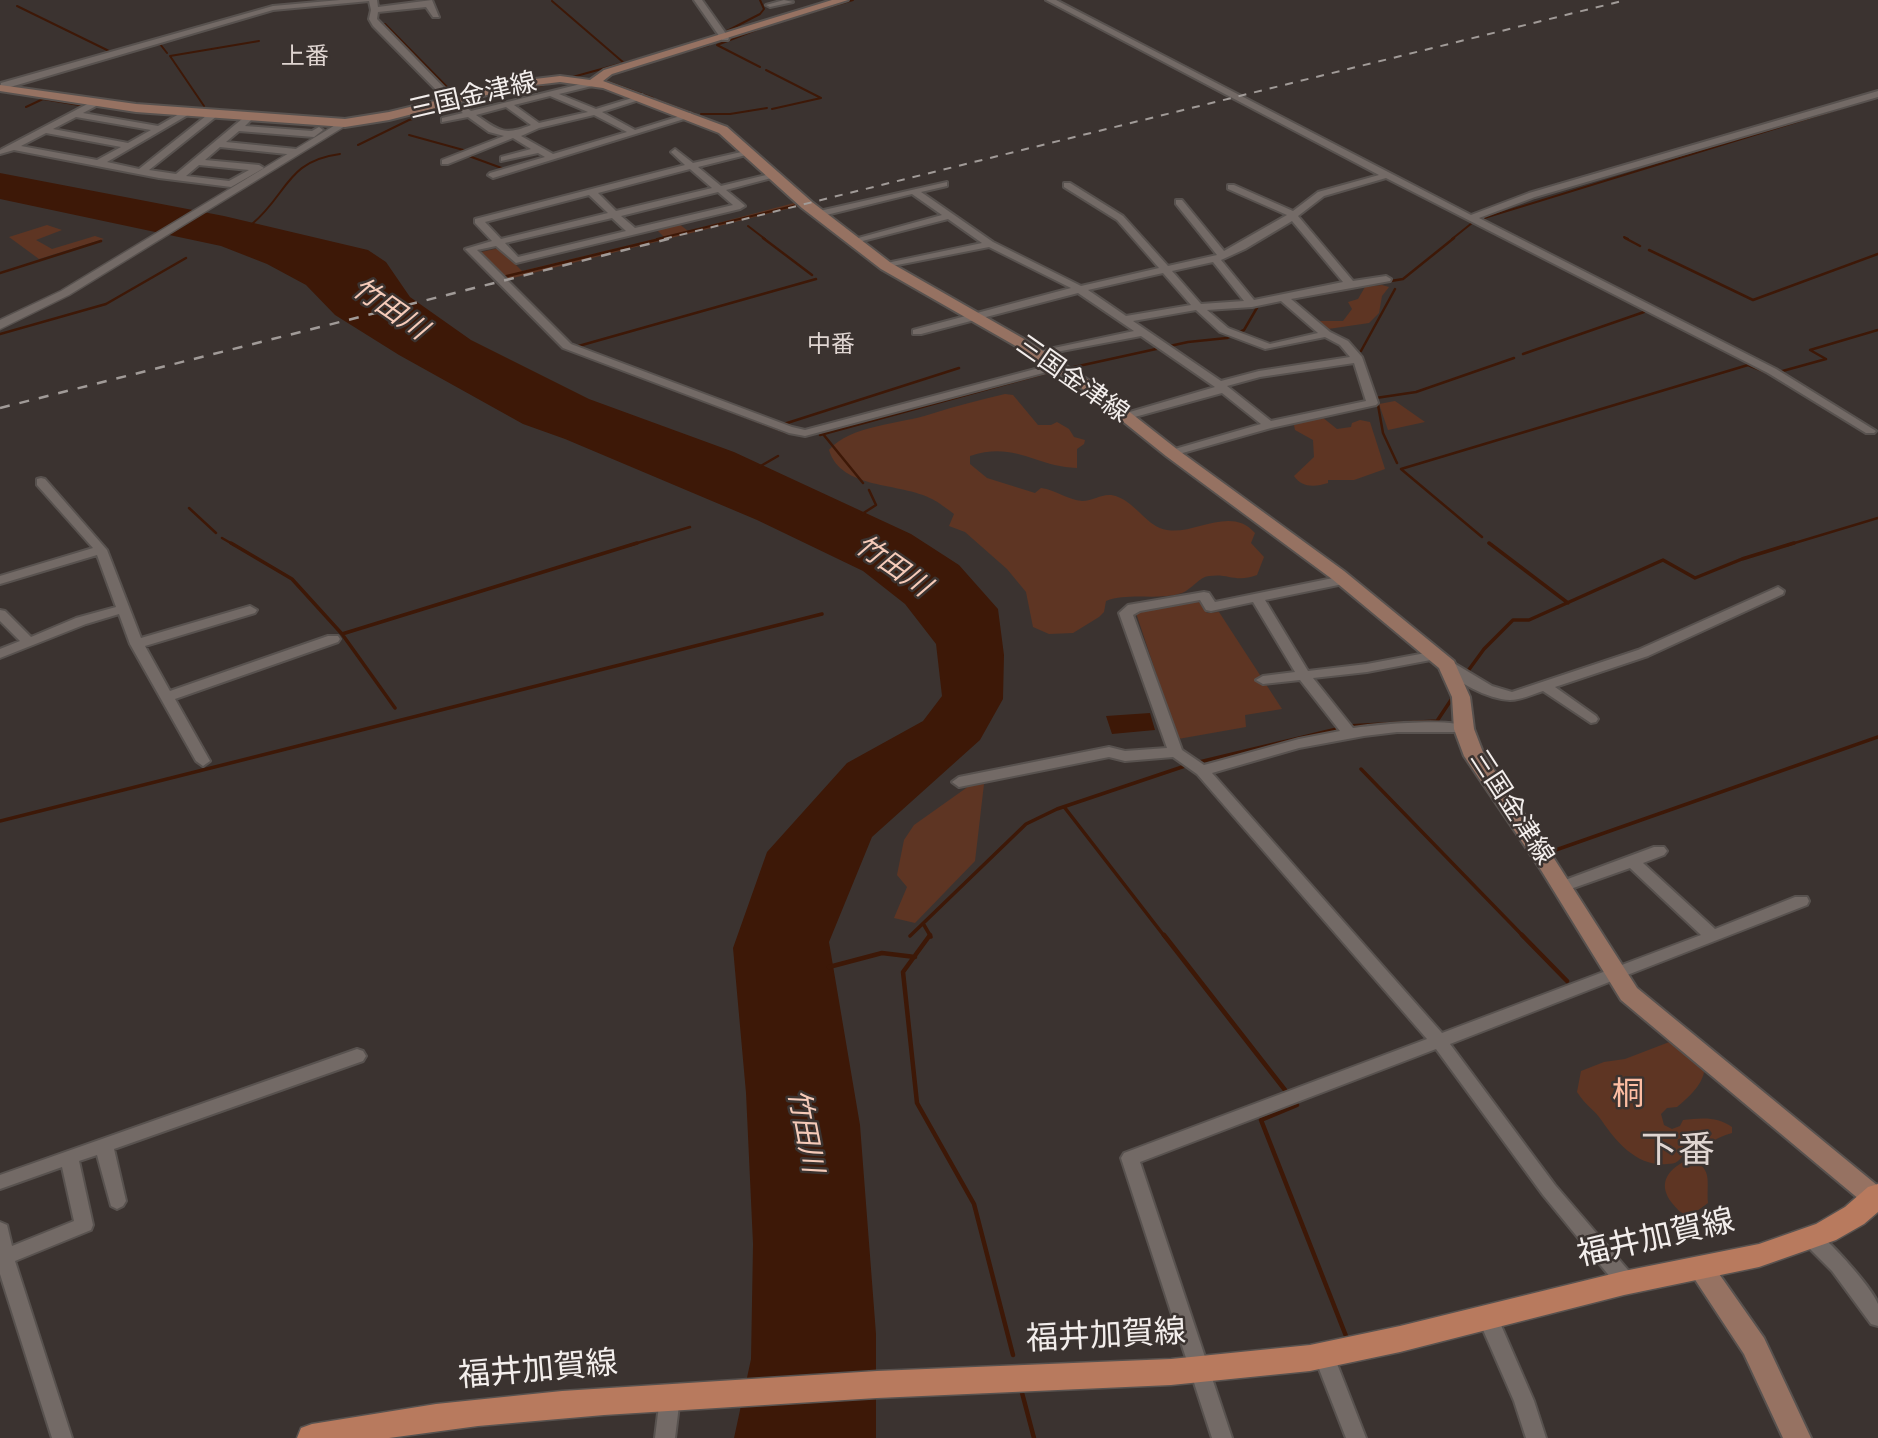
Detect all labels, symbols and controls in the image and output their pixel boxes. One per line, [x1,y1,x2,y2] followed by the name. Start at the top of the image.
[281,44,329,72] district label: 上番
[406,67,540,127] street label: 三国金津線
[345,272,433,348] water label: 竹田川
[1010,330,1134,430] street label: 三国金津線
[807,332,855,360] district label: 中番
[848,529,936,605] water label: 竹田川
[1463,745,1559,871] street label: 三国金津線
[1612,1077,1644,1115] park label: 桐
[779,1087,829,1175] water label: 竹田川
[1641,1130,1715,1174] district label: 下番
[1574,1202,1738,1276] street label: 福井加賀線
[1025,1314,1187,1360] street label: 福井加賀線
[457,1345,619,1397] street label: 福井加賀線

